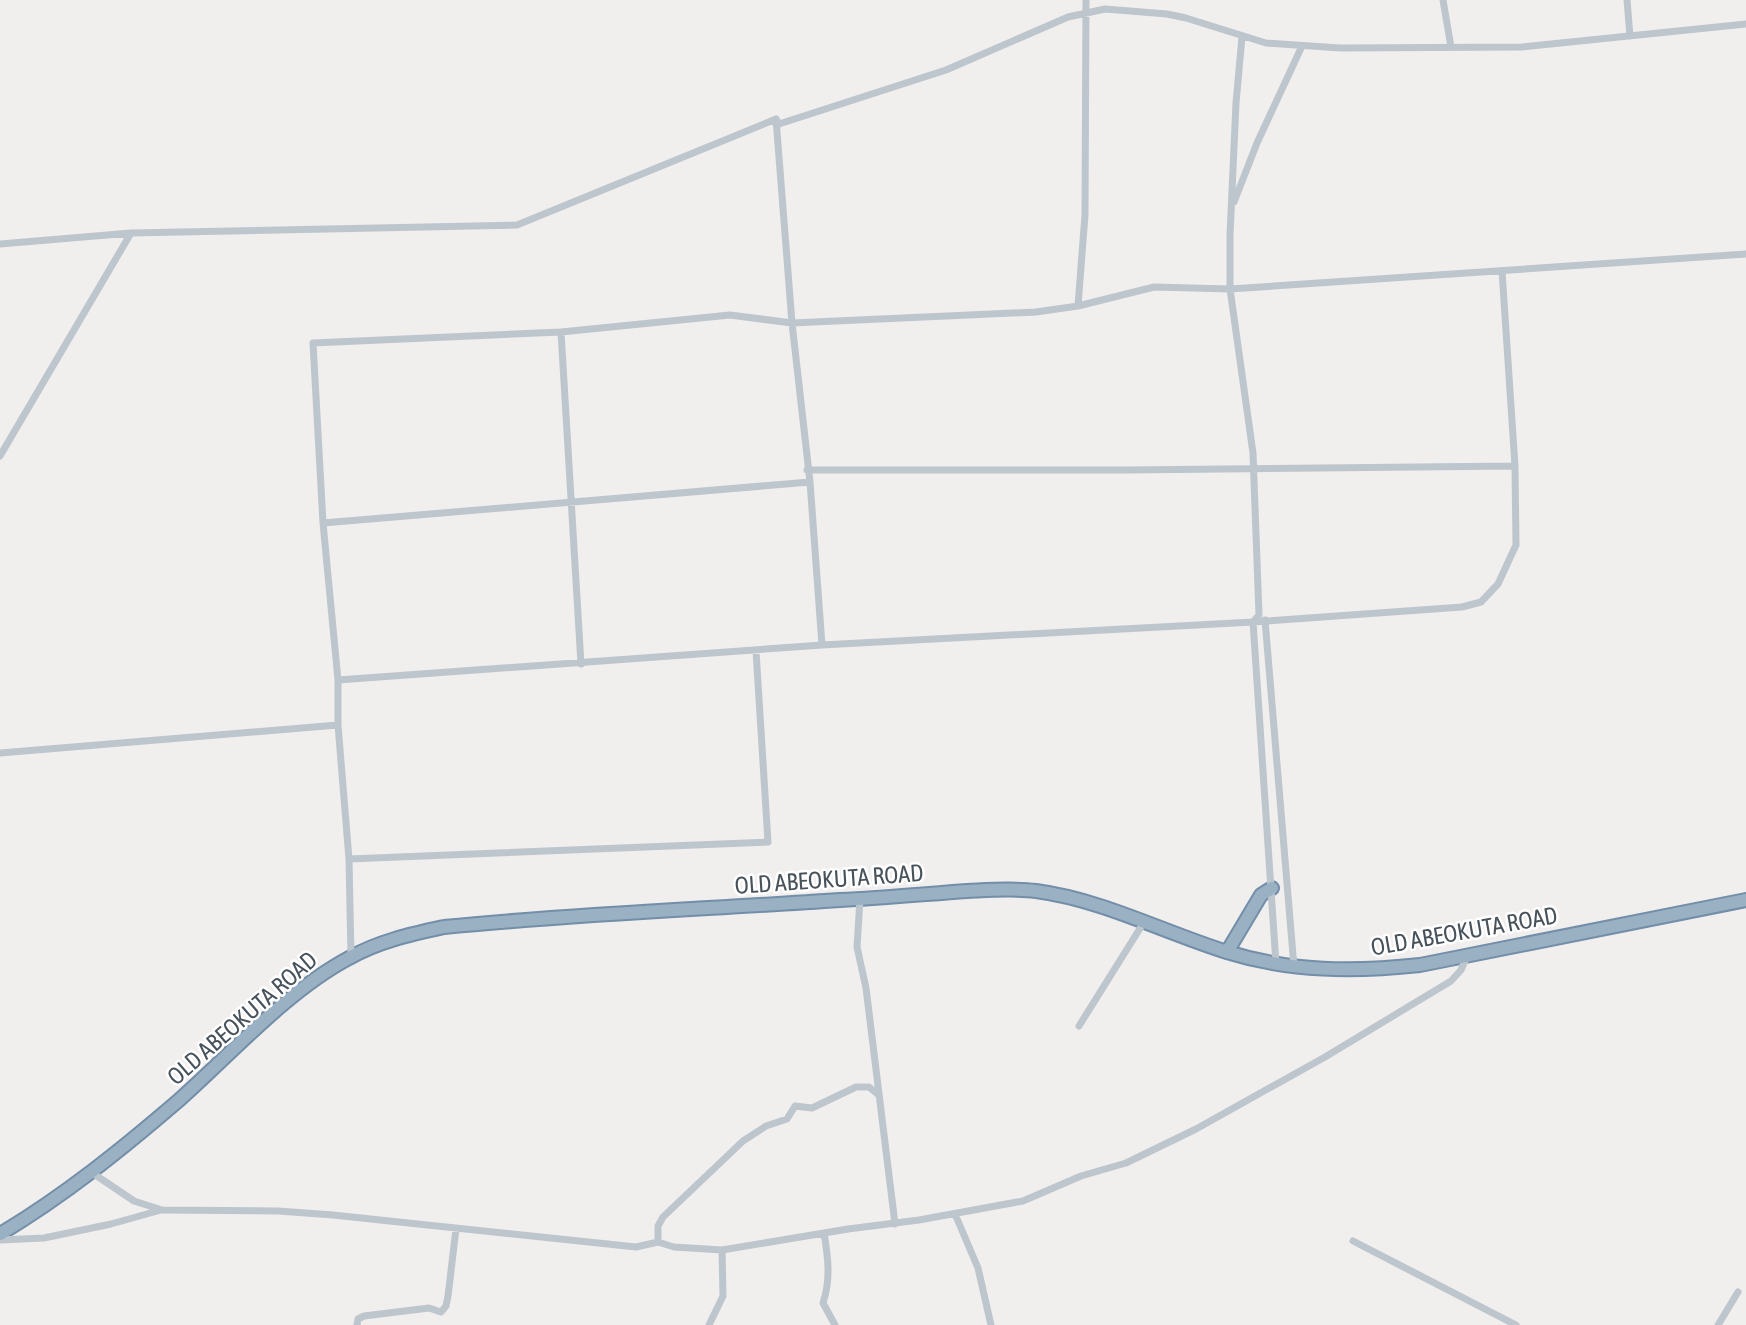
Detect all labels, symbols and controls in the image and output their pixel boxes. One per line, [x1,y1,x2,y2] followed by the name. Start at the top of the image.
[734,859,924,899] street label: OLD ABEOKUTA ROAD
[1369,901,1559,961] street label: OLD ABEOKUTA ROAD
[162,946,322,1090] street label: OLD ABEOKUTA ROAD

